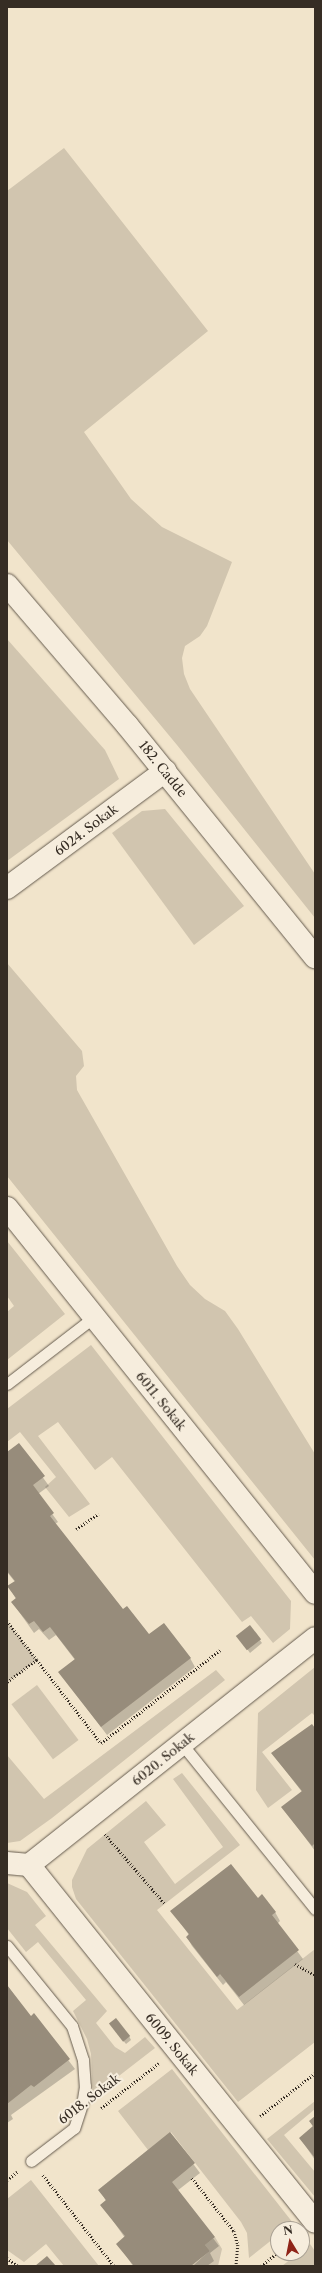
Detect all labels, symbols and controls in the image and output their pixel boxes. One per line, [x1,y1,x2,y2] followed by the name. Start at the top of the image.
[136,738,190,800] street label: 182. Cadde
[51,801,121,859] street label: 6024. Sokak
[133,1368,189,1434] street label: 6011. Sokak
[129,1729,197,1789] street label: 6020. Sokak
[142,2010,202,2078] street label: 6009. Sokak
[55,2071,123,2127] street label: 6018. Sokak
[270,2221,310,2261] north arrow
[282,2222,294,2238] text: N

